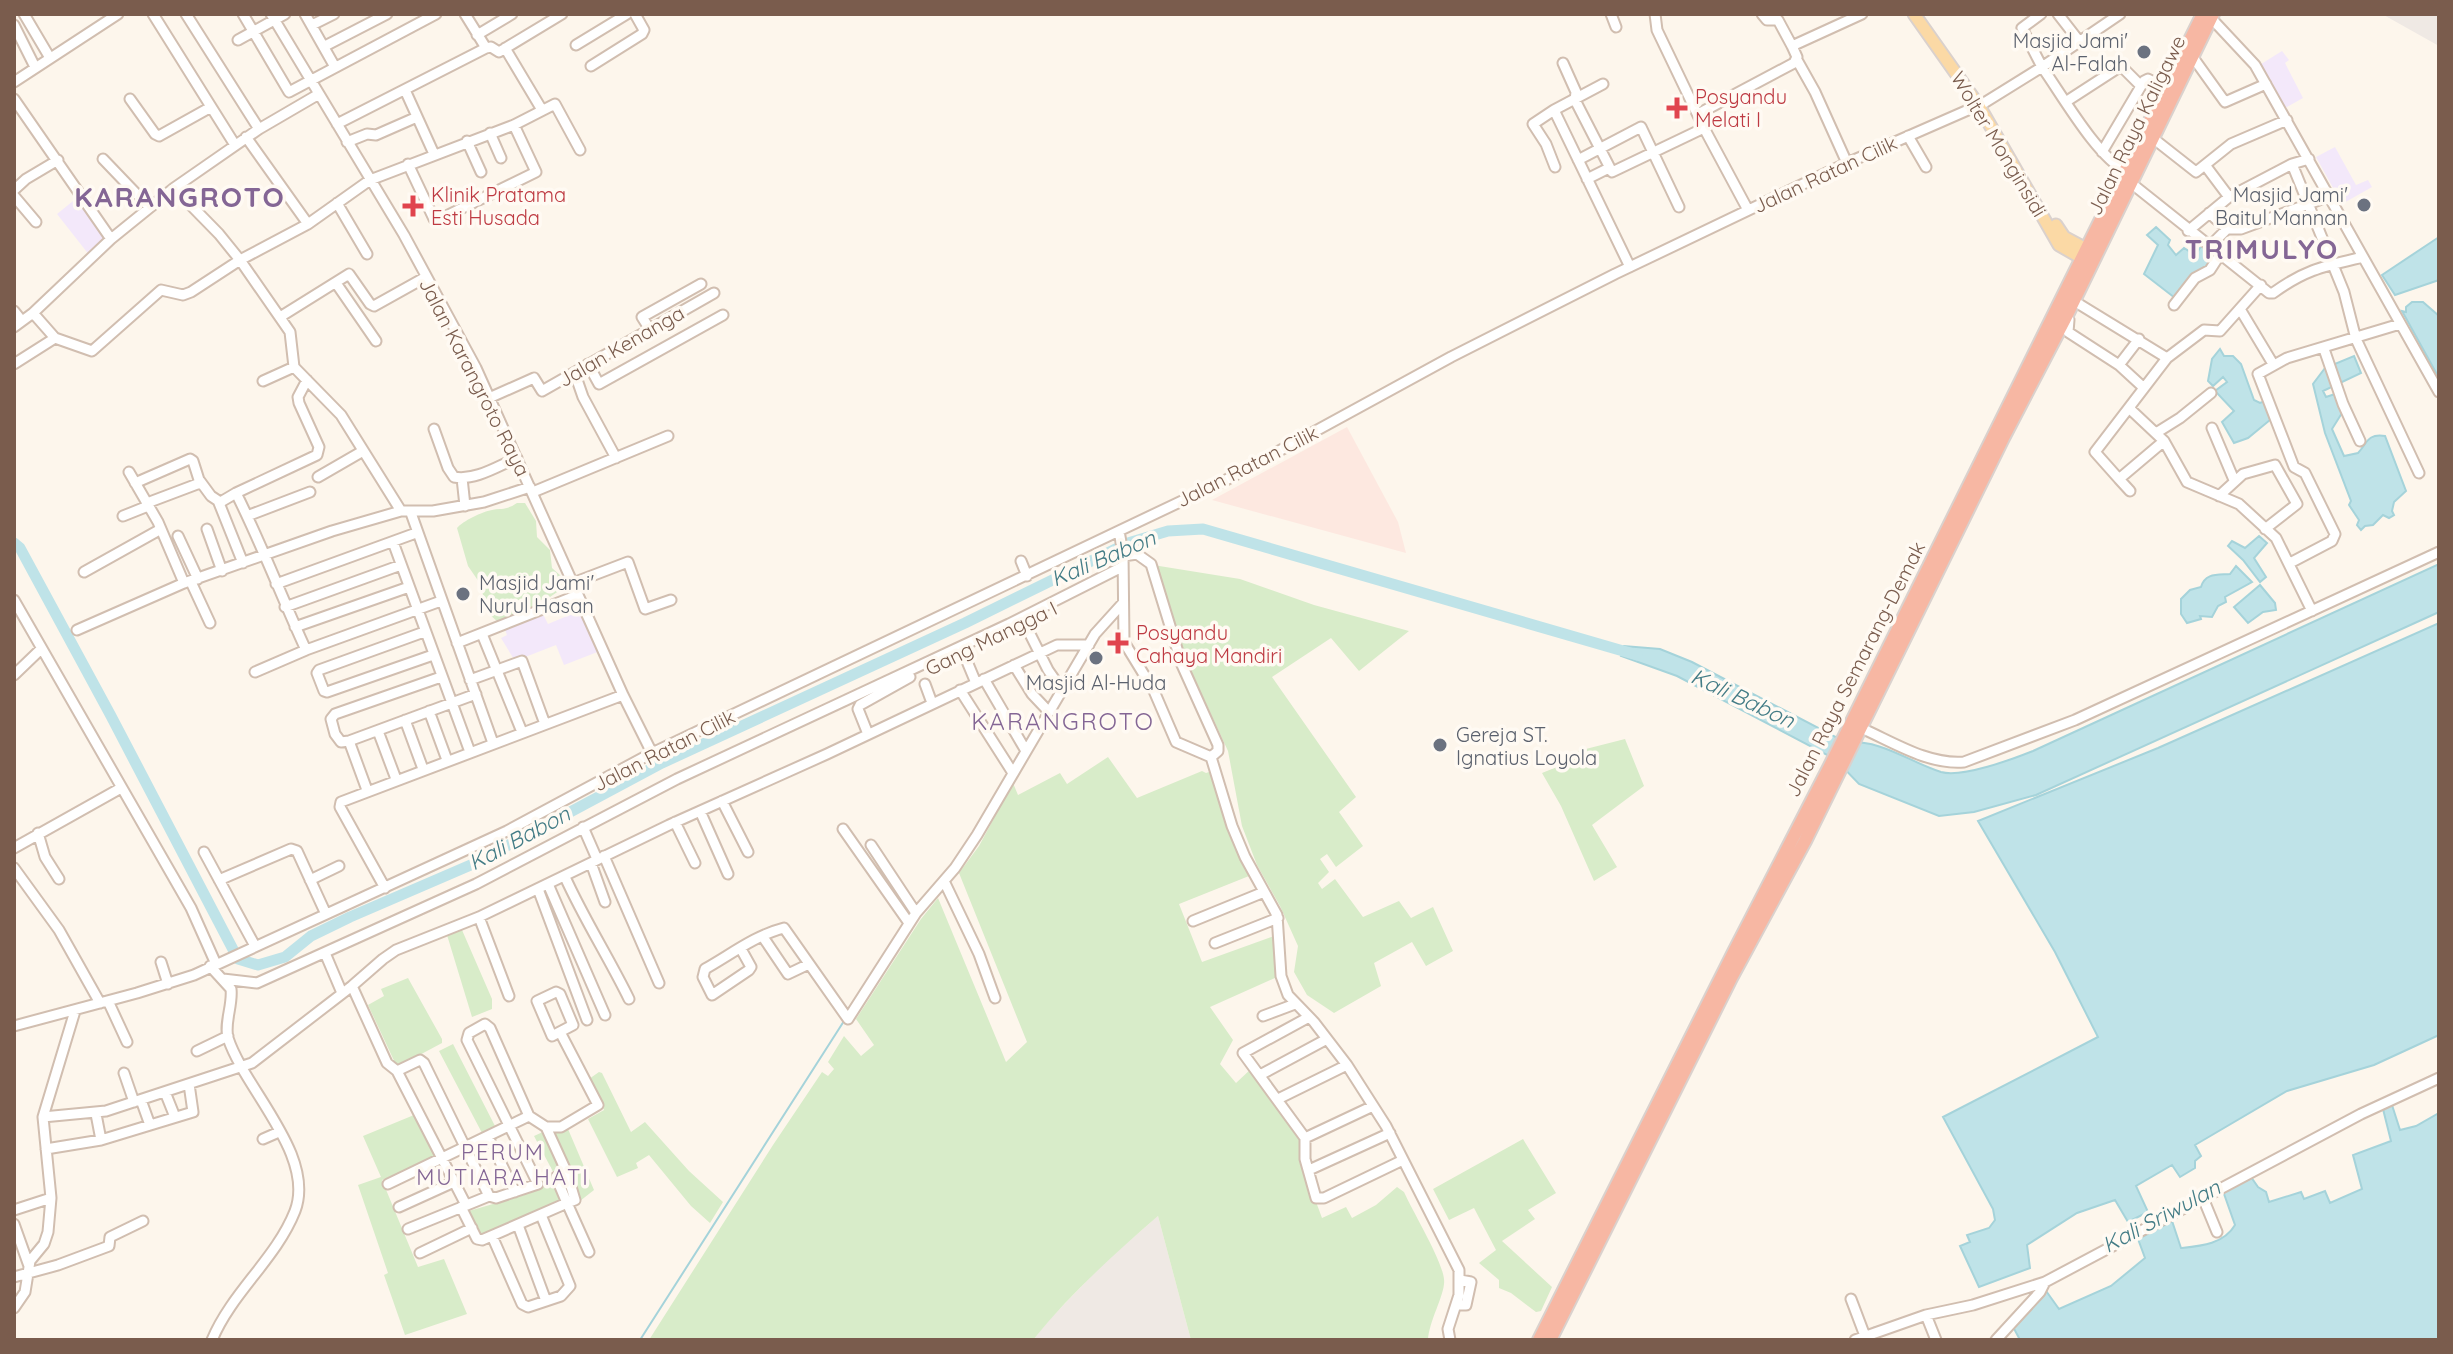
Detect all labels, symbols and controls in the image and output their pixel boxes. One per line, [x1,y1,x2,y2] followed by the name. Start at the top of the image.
[2013,28,2128,76] place label: Masjid Jami' Al-Falah
[2082,31,2190,219] street label: Jalan Raya Kaligawe
[2135,43,2153,61] marker: Masjid Jami' Al-Falah
[1946,67,2052,221] street label: Wolter Monginsidi
[1695,84,1787,132] place label: Posyandu Melati I
[1666,97,1688,119] marker: Posyandu Melati I
[1749,130,1901,218] street label: Jalan Ratan Cilik
[74,179,286,214] district label: KARANGROTO
[431,182,566,230] place label: Klinik Pratama Esti Husada
[2215,182,2348,230] place label: Masjid Jami' Baitul Mannan
[402,195,424,217] marker: Klinik Pratama Esti Husada
[2355,196,2373,214] marker: Masjid Jami' Baitul Mannan
[2185,231,2339,266] district label: TRIMULYO
[414,274,536,480] street label: Jalan Karangroto Raya
[554,300,688,392] street label: Jalan Kenanga
[1172,420,1322,512] street label: Jalan Ratan Cilik
[1046,523,1161,593] water label: Kali Babon
[1780,537,1930,801] street label: Jalan Raya Semarang-Demak
[479,570,594,618] place label: Masjid Jami' Nurul Hasan
[454,585,472,603] marker: Masjid Jami' Nurul Hasan
[921,595,1061,681] street label: Gang Mangga I
[1136,620,1282,668] place label: Posyandu Cahaya Mandiri
[1107,632,1129,654] marker: Posyandu Cahaya Mandiri
[1087,649,1105,667] marker: Masjid Al-Huda
[1687,662,1800,735] water label: Kali Babon
[1026,670,1166,695] place label: Masjid Al-Huda
[589,704,739,796] street label: Jalan Ratan Cilik
[971,706,1155,736] district label: KARANGROTO
[1456,722,1597,770] place label: Gereja ST. Ignatius Loyola
[1431,736,1449,754] marker: Gereja ST. Ignatius Loyola
[463,799,576,876] water label: Kali Babon
[416,1138,590,1191] district label: PERUM MUTIARA HATI
[2097,1173,2226,1259] water label: Kali Sriwulan

